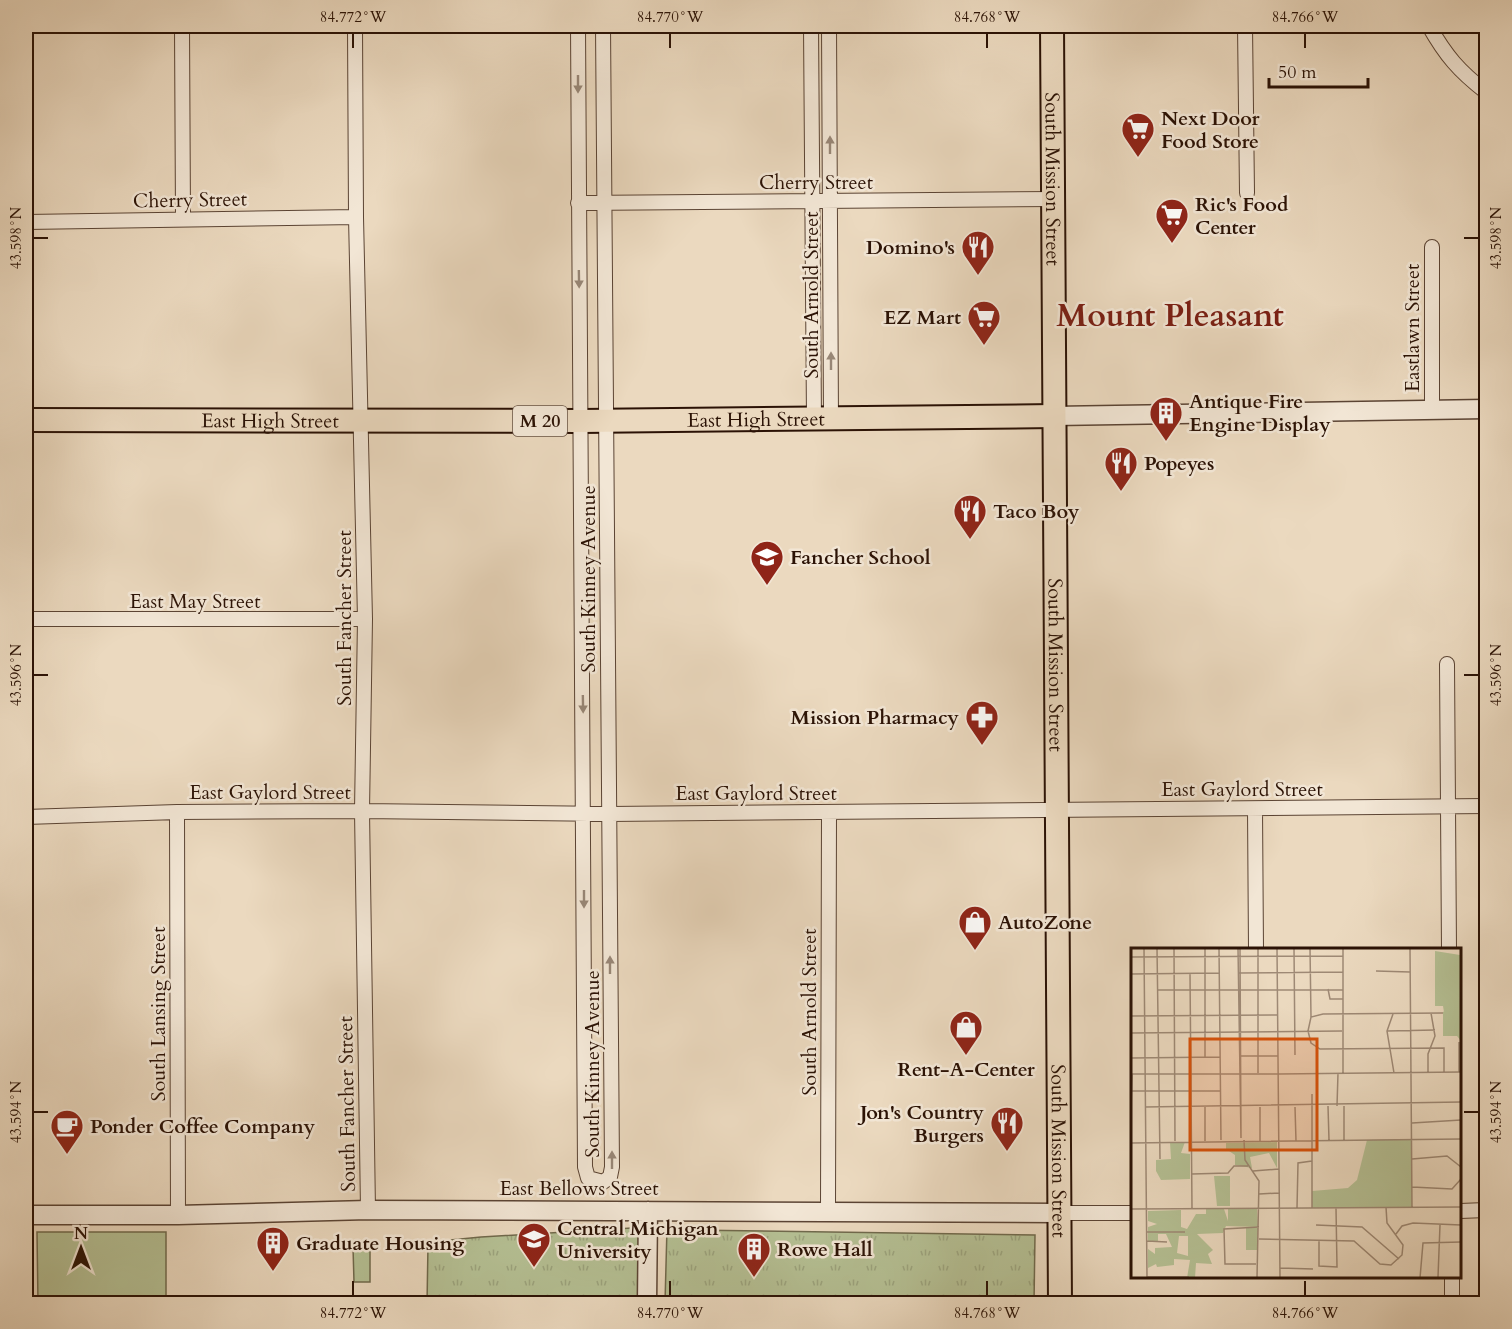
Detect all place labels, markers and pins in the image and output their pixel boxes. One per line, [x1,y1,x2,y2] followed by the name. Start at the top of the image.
[1161,105,1261,155] place label: Next Door Food Store
[1120,111,1156,158] supermarket icon: Next Door Food Store
[1195,191,1289,241] place label: Ric's Food Center
[1154,197,1190,244] supermarket icon: Ric's Food Center
[960,229,996,276] restaurant icon: Domino's
[866,234,955,261] place label: Domino's
[966,299,1002,346] supermarket icon: EZ Mart
[883,304,961,331] place label: EZ Mart
[1189,388,1331,438] place label: Antique Fire Engine Display
[1148,395,1184,442] building icon: Antique Fire Engine Display
[1103,445,1139,492] restaurant icon: Popeyes
[1144,450,1214,477] place label: Popeyes
[952,493,988,540] restaurant icon: Taco Boy
[993,498,1080,525] place label: Taco Boy
[749,539,785,586] school or university icon: Fancher School
[790,544,931,571] place label: Fancher School
[964,699,1000,746] pharmacy icon: Mission Pharmacy
[791,704,960,731] place label: Mission Pharmacy
[957,904,993,951] shop icon: AutoZone
[998,909,1092,936] place label: AutoZone
[948,1009,984,1056] shop icon: Rent-A-Center
[897,1056,1036,1083] place label: Rent-A-Center
[857,1099,985,1149] place label: Jon's Country Burgers
[989,1105,1025,1152] restaurant icon: Jon's Country Burgers
[49,1108,85,1155] cafe icon: Ponder Coffee Company
[90,1113,316,1140] place label: Ponder Coffee Company
[557,1215,719,1265] place label: Central Michigan University
[516,1221,552,1268] school or university icon: Central Michigan University
[255,1225,291,1272] building icon: Graduate Housing
[296,1230,464,1257] place label: Graduate Housing
[736,1231,772,1278] building icon: Rowe Hall
[777,1236,873,1263] place label: Rowe Hall

